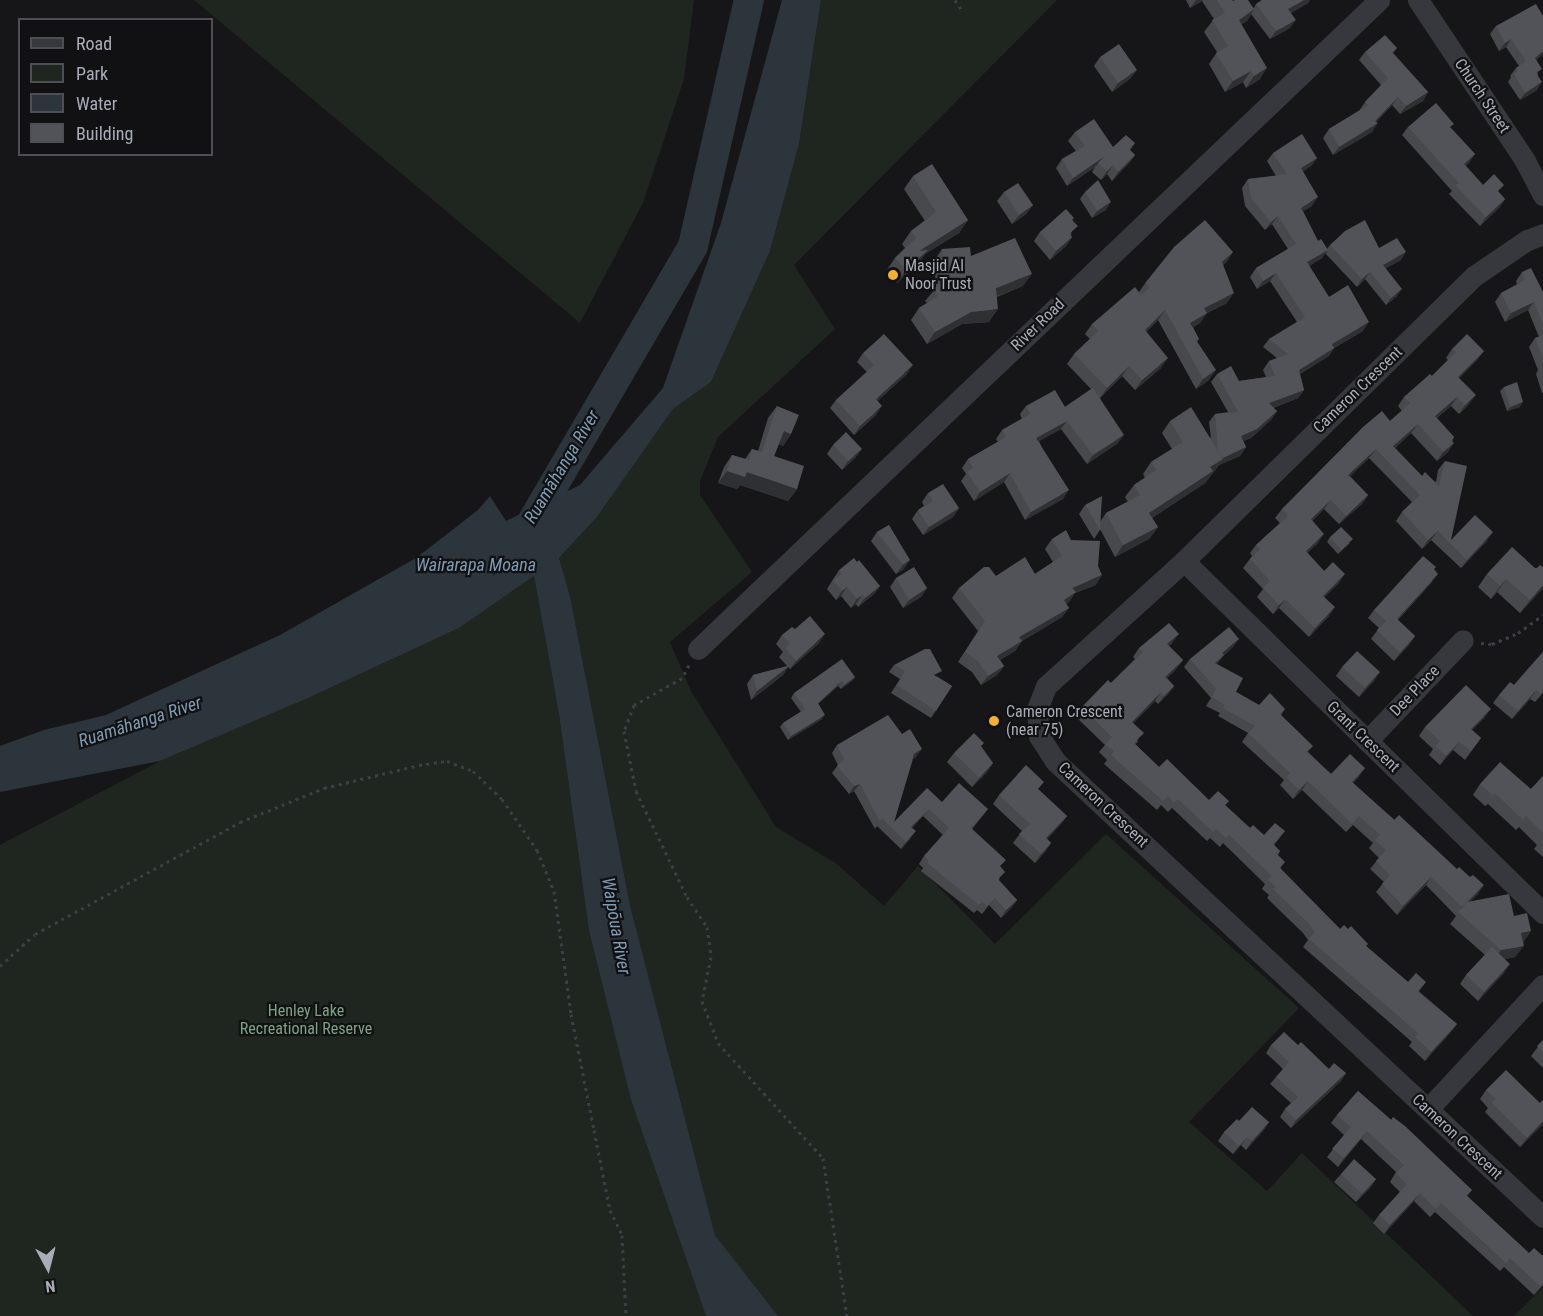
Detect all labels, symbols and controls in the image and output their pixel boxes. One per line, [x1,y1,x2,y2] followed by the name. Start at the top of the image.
[18,18,213,156] legend
[76,33,112,54] text: Road
[1450,55,1514,137] street label: Church Street
[76,63,108,84] text: Park
[76,93,117,114] text: Water
[76,123,133,144] text: Building
[905,256,972,294] place label: Masjid Al Noor Trust
[886,268,900,282] marker: Masjid Al Noor Trust
[1007,295,1069,355] street label: River Road
[1309,343,1407,437] street label: Cameron Crescent
[520,407,604,527] water label: Ruamāhanga River
[416,554,536,576] water label: Wairarapa Moana
[1386,662,1444,720] street label: Dee Place
[76,692,204,752] water label: Ruamāhanga River
[1323,698,1403,776] street label: Grant Crescent
[1006,702,1122,740] place label: Cameron Crescent (near 75)
[987,714,1001,728] marker: Cameron Crescent (near 75)
[1054,758,1152,852] street label: Cameron Crescent
[597,876,635,976] water label: Waipōua River
[240,1001,372,1039] park label: Henley Lake Recreational Reserve
[1408,1090,1506,1184] street label: Cameron Crescent
[18,1238,78,1298] north arrow
[44,1276,56,1296] text: N

